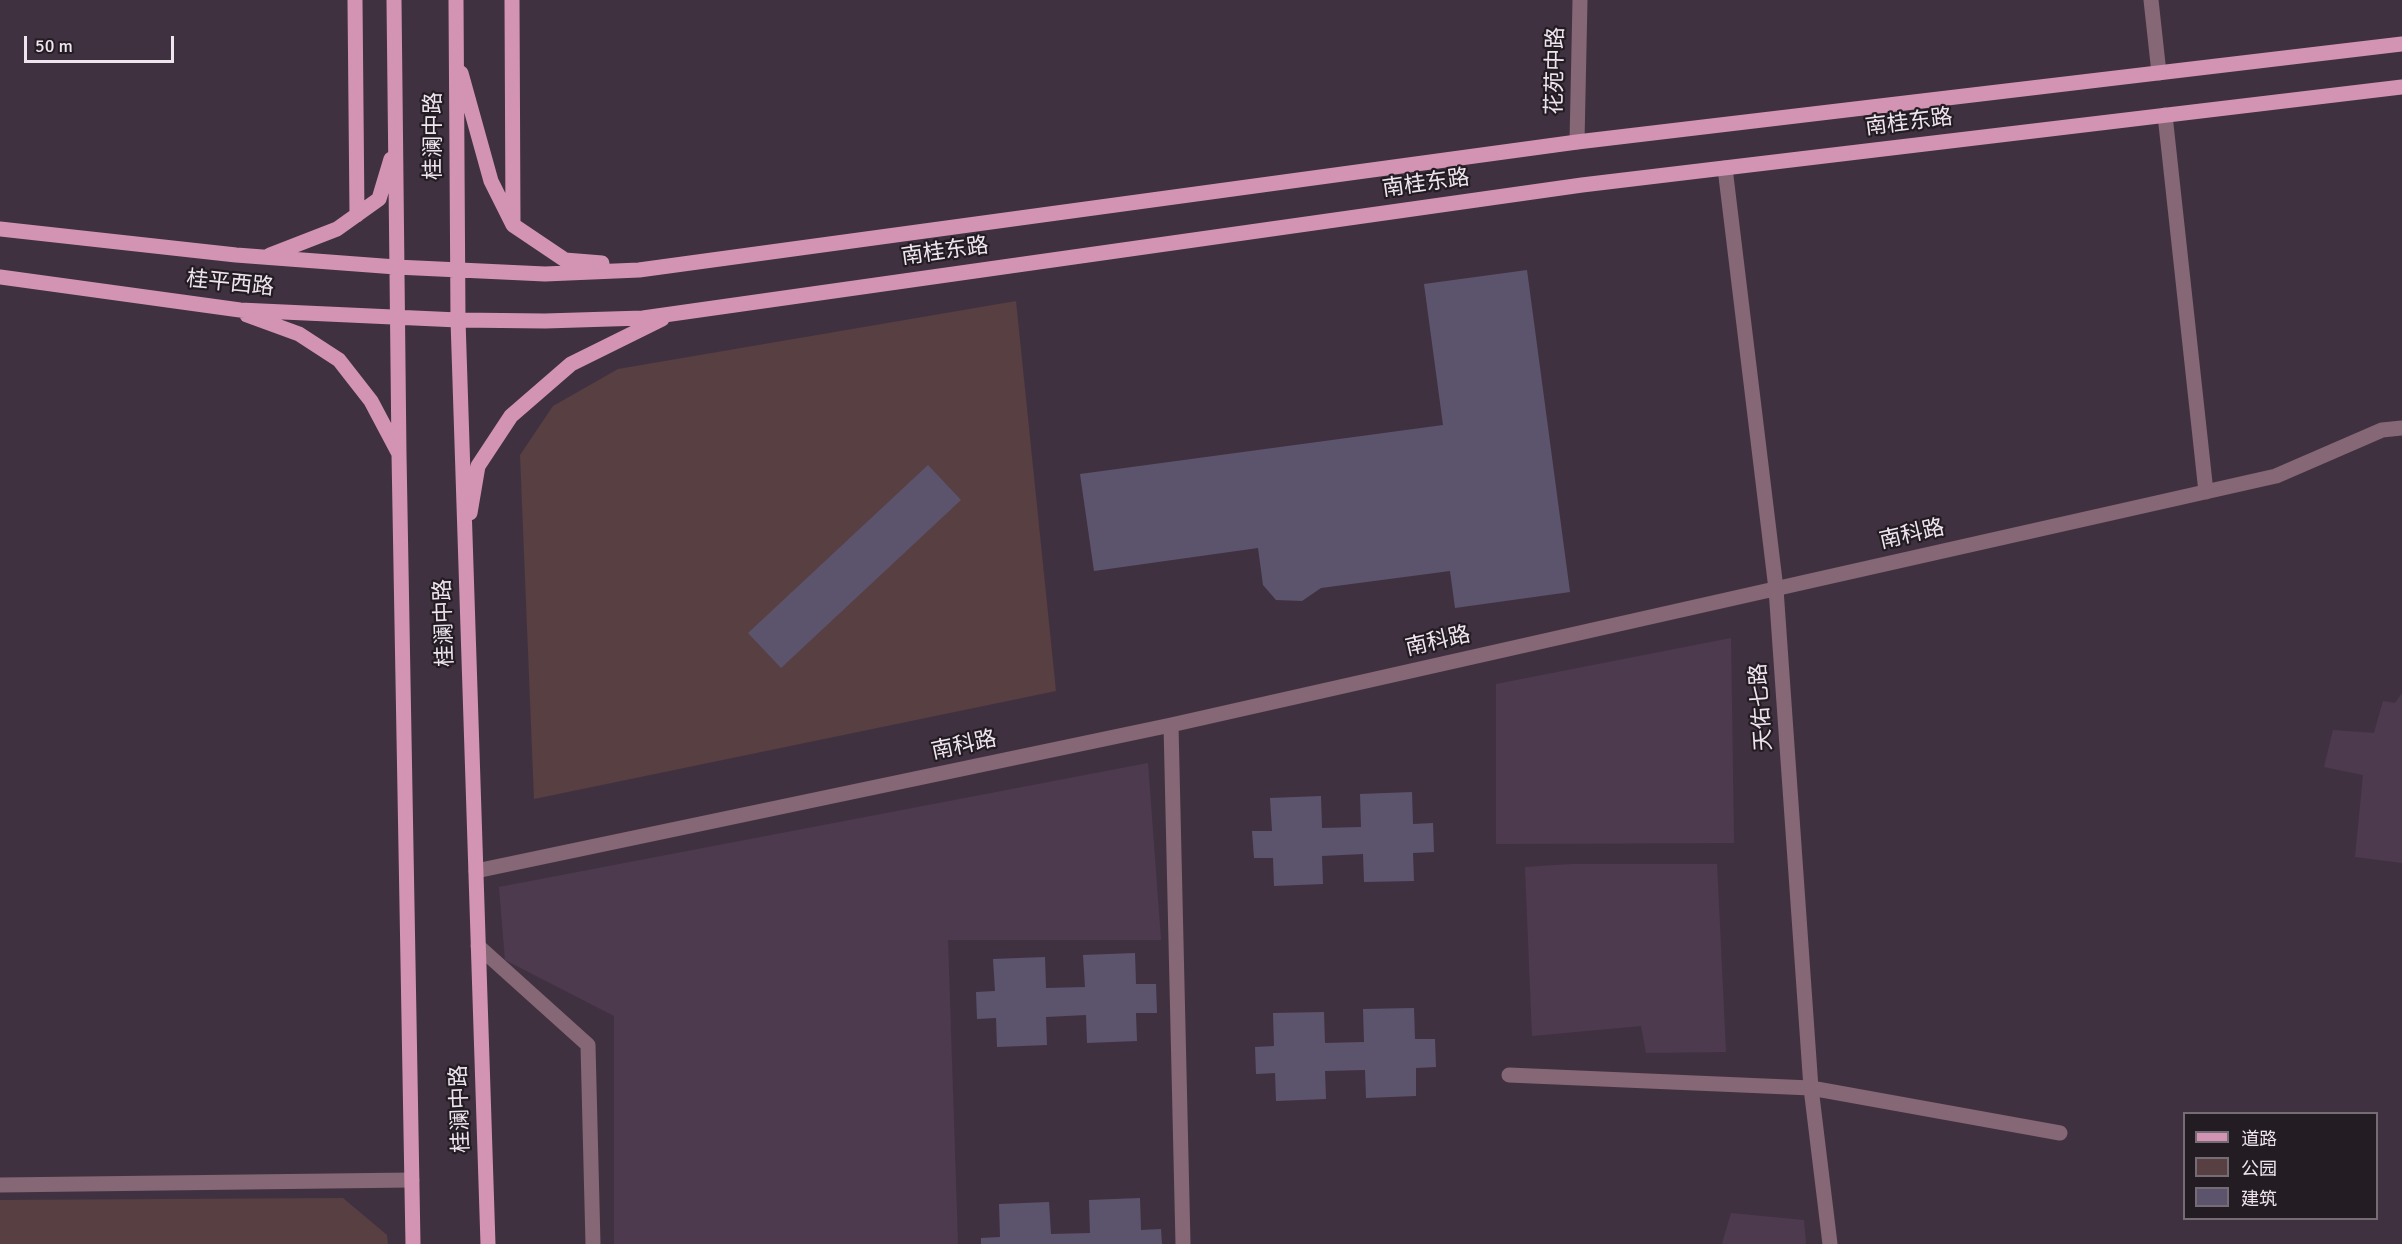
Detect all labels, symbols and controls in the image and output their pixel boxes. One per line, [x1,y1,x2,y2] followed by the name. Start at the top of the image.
[27,24,177,62] scale bar
[1542,27,1570,115] street label: 花苑中路
[35,35,73,57] text: 50 m
[421,92,447,180] street label: 桂澜中路
[1864,105,1954,141] street label: 南桂东路
[1381,165,1471,203] street label: 南桂东路
[900,233,990,271] street label: 南桂东路
[185,266,275,302] street label: 桂平西路
[1877,515,1947,555] street label: 南科路
[430,579,460,667] street label: 桂澜中路
[1403,622,1473,662] street label: 南科路
[1746,662,1778,752] street label: 天佑七路
[929,726,999,766] street label: 南科路
[446,1065,476,1153] street label: 桂澜中路
[2183,1112,2378,1220] legend
[2241,1128,2277,1150] text: 道路
[2241,1158,2277,1180] text: 公园
[2241,1188,2277,1210] text: 建筑

